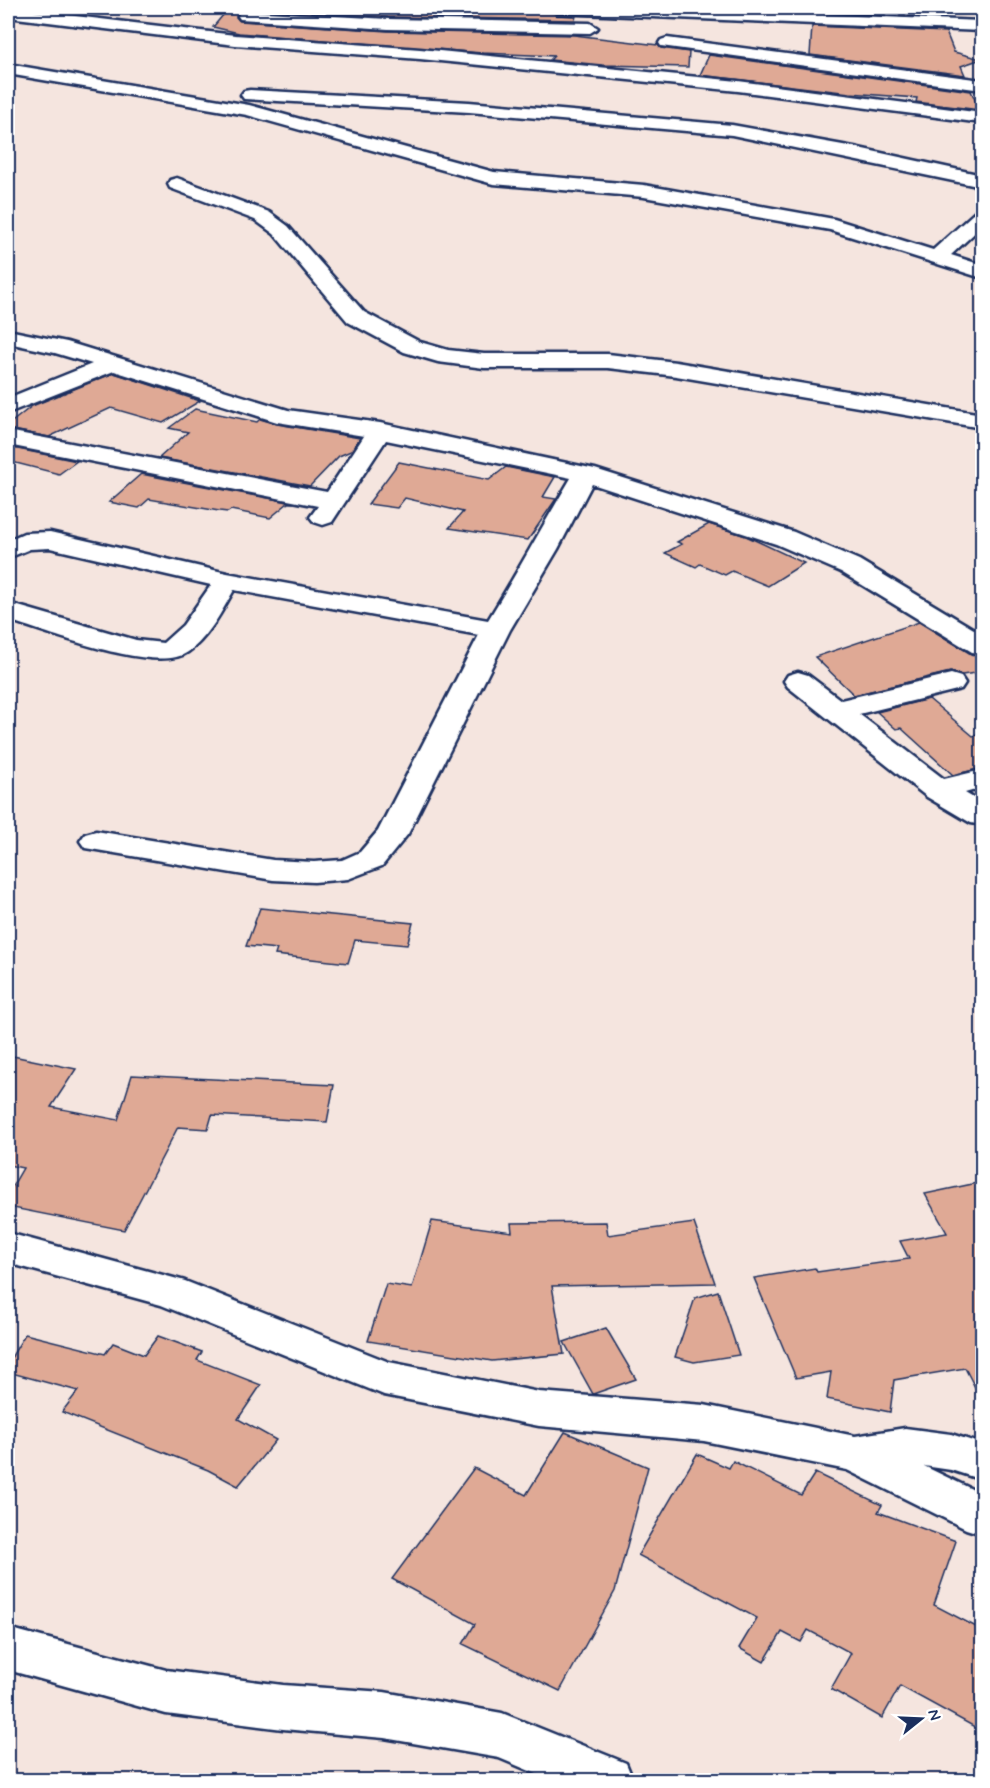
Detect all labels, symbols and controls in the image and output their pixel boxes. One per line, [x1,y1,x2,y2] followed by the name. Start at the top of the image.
[891,1689,951,1749] north arrow
[922,1707,945,1723] text: N

